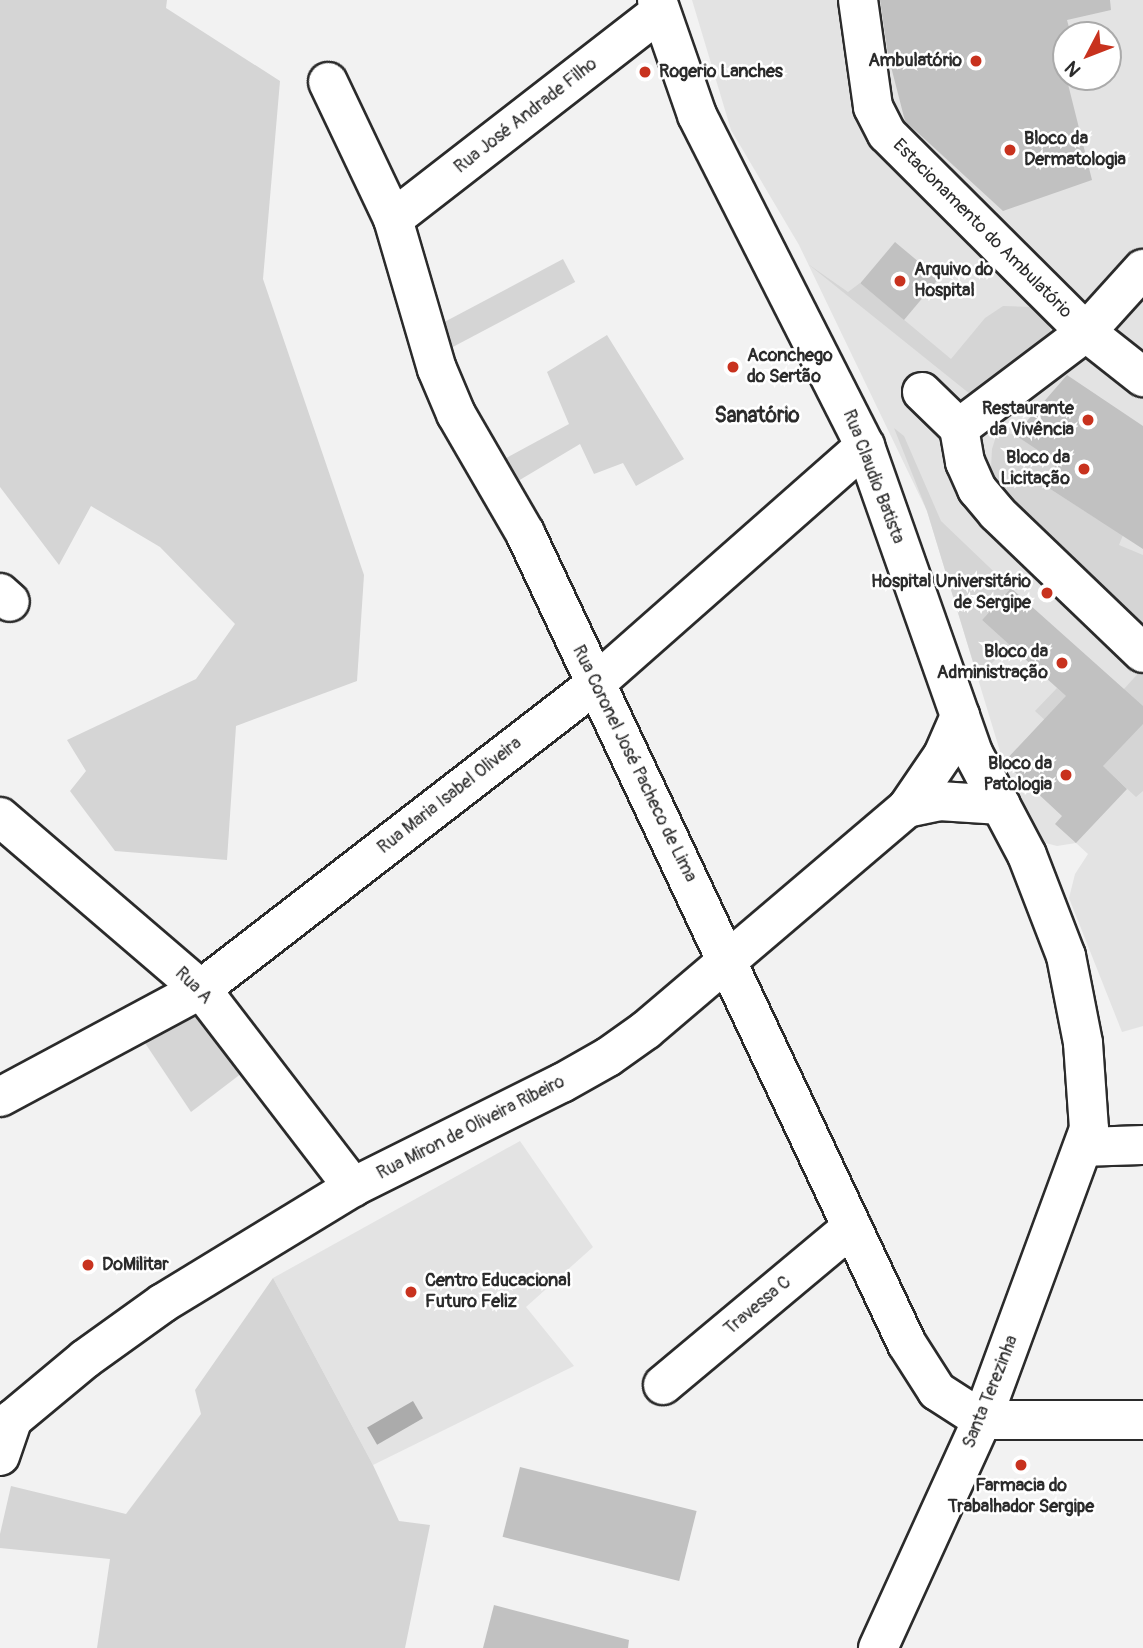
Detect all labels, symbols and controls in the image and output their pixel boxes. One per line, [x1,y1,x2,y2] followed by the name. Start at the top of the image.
[1052,21,1122,91] north arrow
[868,50,962,72] place label: Ambulatório
[968,53,984,69] marker: Ambulatório
[450,54,602,178] street label: Rua José Andrade Filho
[1060,56,1086,82] text: N
[659,61,783,83] place label: Rogerio Lanches
[637,64,653,80] marker: Rogerio Lanches
[1024,129,1126,172] place label: Bloco da Dermatologia
[888,135,1076,323] street label: Estacionamento do Ambulatório
[1002,142,1018,158] marker: Bloco da Dermatologia
[914,260,993,302] place label: Arquivo do Hospital
[892,273,908,289] marker: Arquivo do Hospital
[747,346,833,388] place label: Aconchego do Sertão
[725,359,741,375] marker: Aconchego do Sertão
[982,399,1074,442] place label: Restaurante da Vivência
[715,403,799,429] district label: Sanatório
[837,407,909,547] street label: Rua Claudio Batista
[1080,412,1096,428] marker: Restaurante da Vivência
[1000,448,1070,490] place label: Bloco da Licitação
[1076,461,1092,477] marker: Bloco da Licitação
[871,572,1031,614] place label: Hospital Universitário de Sergipe
[1037,583,1057,603] marker: Hospital Universitário de Sergipe
[567,642,701,886] street label: Rua Coronel José Pacheco de Lima
[937,642,1048,684] place label: Bloco da Administração
[1054,655,1070,671] marker: Bloco da Administração
[374,733,526,859] street label: Rua Maria Isabel Oliveira
[983,754,1052,796] place label: Bloco da Patologia
[1058,767,1074,783] marker: Bloco da Patologia
[170,963,216,1009] street label: Rua A
[373,1071,569,1185] street label: Rua Miron de Oliveira Ribeiro
[102,1254,169,1276] place label: DoMilitar
[80,1257,96,1273] marker: DoMilitar
[425,1271,571,1314] place label: Centro Educacional Futuro Feliz
[720,1272,796,1340] street label: Travessa C
[403,1284,419,1300] marker: Centro Educacional Futuro Feliz
[959,1332,1023,1452] street label: Santa Terezinha
[1013,1457,1029,1473] marker: Farmacia do Trabalhador Sergipe
[948,1476,1094,1518] place label: Farmacia do Trabalhador Sergipe

